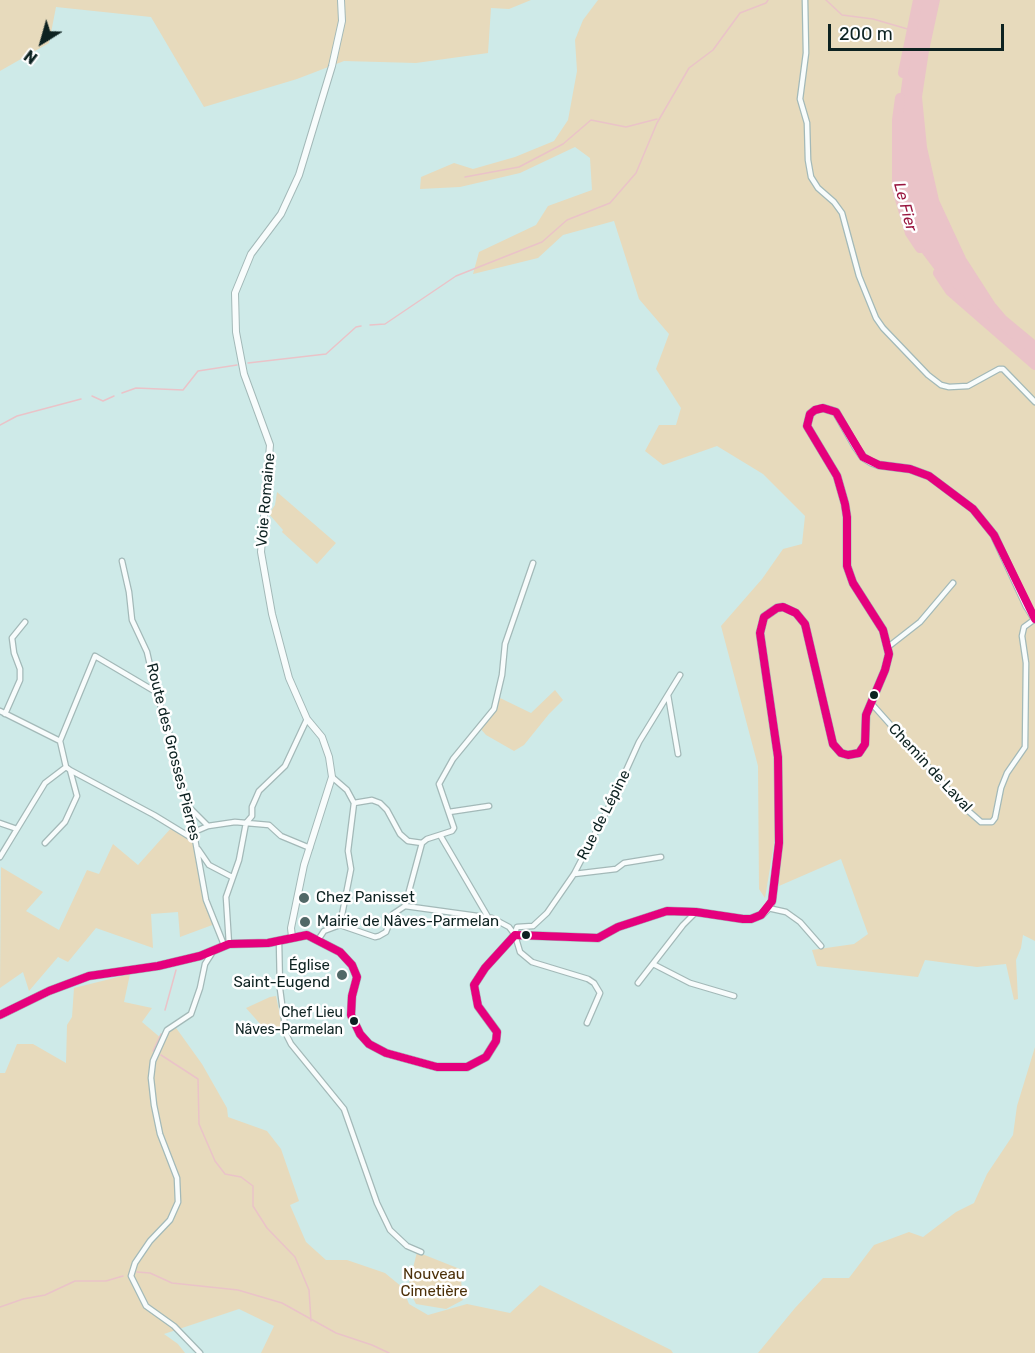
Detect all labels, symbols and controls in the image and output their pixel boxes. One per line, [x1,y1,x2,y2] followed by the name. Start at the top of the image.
[12,12,72,72] north arrow
[831,12,1006,50] scale bar
[839,23,893,45] text: 200 m
[21,46,41,68] text: N
[889,180,921,234] water label: Le Fier
[253,452,279,548] street label: Voie Romaine
[142,661,204,843] street label: Route des Grosses Pierres
[868,689,880,701] unlabelled marker
[884,720,976,816] street label: Chemin de Laval
[574,767,634,863] street label: Rue de Lépine
[316,889,415,907] place label: Chez Panisset
[297,891,311,905] marker: Chez Panisset
[317,913,499,931] place label: Mairie de Nâves-Parmelan
[298,915,312,929] marker: Mairie de Nâves-Parmelan
[520,929,532,941] unlabelled marker
[234,957,330,992] place label: Église Saint-Eugend
[335,968,349,982] marker: Église Saint-Eugend
[235,1005,343,1038] place label: Chef Lieu Nâves-Parmelan
[348,1015,360,1027] marker: Chef Lieu Nâves-Parmelan
[400,1266,468,1301] park label: Nouveau Cimetière

